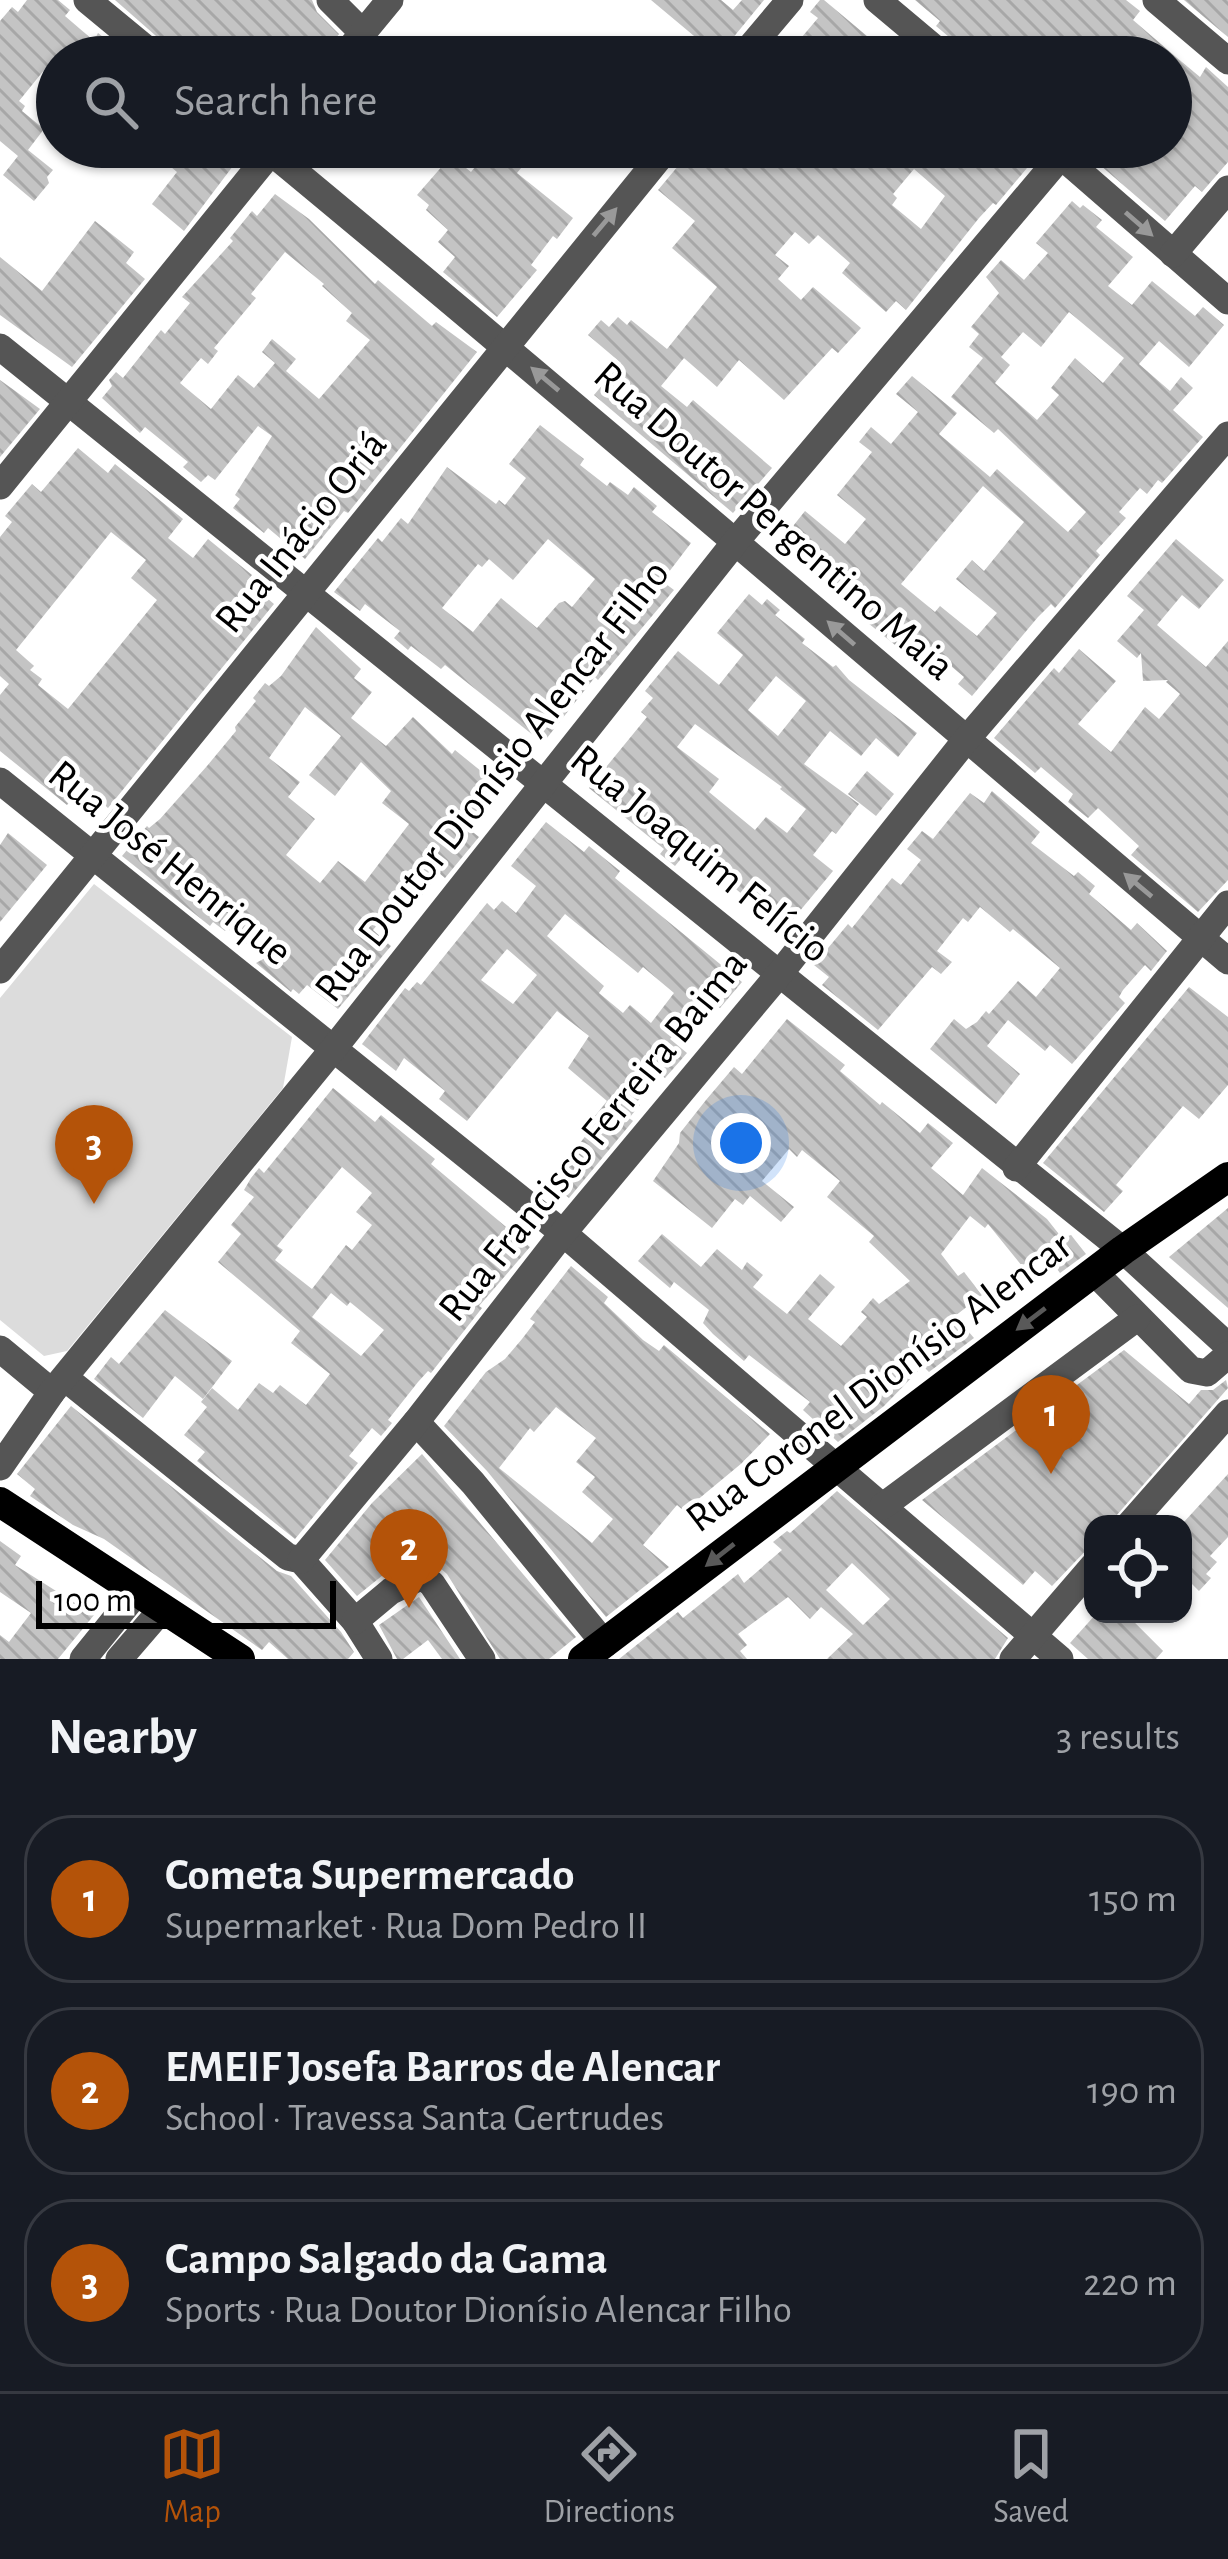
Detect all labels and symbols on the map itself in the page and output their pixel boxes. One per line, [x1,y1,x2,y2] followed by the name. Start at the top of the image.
[592,207,618,238] one-way arrow
[1124,210,1154,237] one-way arrow
[586,354,962,688] street label: Rua Doutor Pergentino Maia
[530,367,560,393] one-way arrow
[207,423,395,641] street label: Rua Inácio Oriá
[307,552,677,1010] street label: Rua Doutor Dionísio Alencar Filho
[827,620,857,646] one-way arrow
[563,737,837,971] street label: Rua Joaquim Felício
[40,753,300,973] street label: Rua José Henrique
[1123,873,1153,899] one-way arrow
[431,943,755,1329] street label: Rua Francisco Ferreira Baima
[55,1105,133,1204] pin: 3
[711,1113,771,1173] your location
[679,1224,1080,1540] street label: Rua Coronel Dionísio Alencar
[1015,1307,1047,1331] one-way arrow
[1012,1375,1090,1474] pin: 1
[370,1509,448,1608] pin: 2
[705,1542,736,1567] one-way arrow
[36,1575,336,1628] scale bar

